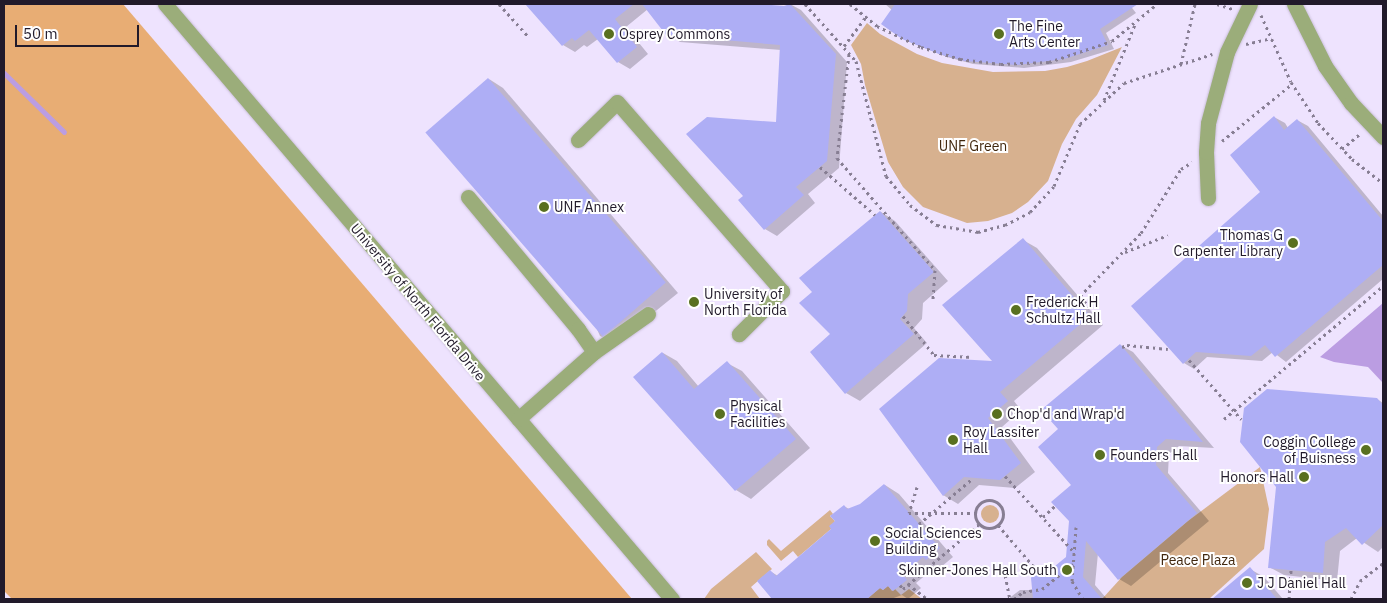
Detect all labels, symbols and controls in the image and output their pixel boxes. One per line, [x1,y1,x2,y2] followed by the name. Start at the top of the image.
[18,15,141,47] scale bar
[1009,18,1080,50] place label: The Fine Arts Center
[23,24,58,43] text: 50 m
[619,26,730,42] place label: Osprey Commons
[603,28,615,40] marker: Osprey Commons
[993,28,1005,40] marker: The Fine Arts Center
[939,138,1007,154] park label: UNF Green
[554,199,624,215] place label: UNF Annex
[538,201,550,213] marker: UNF Annex
[347,220,489,384] street label: University of North Florida Drive
[1173,227,1283,260] place label: Thomas G Carpenter Library
[1287,237,1299,249] marker: Thomas G Carpenter Library
[704,286,787,318] place label: University of North Florida
[1026,294,1100,326] place label: Frederick H Schultz Hall
[688,296,700,308] marker: University of North Florida
[1010,304,1022,316] marker: Frederick H Schultz Hall
[730,398,786,431] place label: Physical Facilities
[1007,406,1125,422] place label: Chop'd and Wrap'd
[714,408,726,420] marker: Physical Facilities
[991,408,1003,420] marker: Chop'd and Wrap'd
[963,424,1039,457] place label: Roy Lassiter Hall
[947,434,959,446] marker: Roy Lassiter Hall
[1263,434,1356,467] place label: Coggin College of Buisness
[1360,444,1372,456] marker: Coggin College of Buisness
[1110,447,1197,463] place label: Founders Hall
[1094,449,1106,461] marker: Founders Hall
[1220,469,1294,485] place label: Honors Hall
[1298,471,1310,483] marker: Honors Hall
[885,525,982,558] place label: Social Sciences Building
[869,535,881,547] marker: Social Sciences Building
[1160,552,1236,568] park label: Peace Plaza
[899,562,1057,578] place label: Skinner-Jones Hall South
[1061,564,1073,576] marker: Skinner-Jones Hall South
[1257,575,1346,591] place label: J J Daniel Hall
[1241,577,1253,589] marker: J J Daniel Hall

